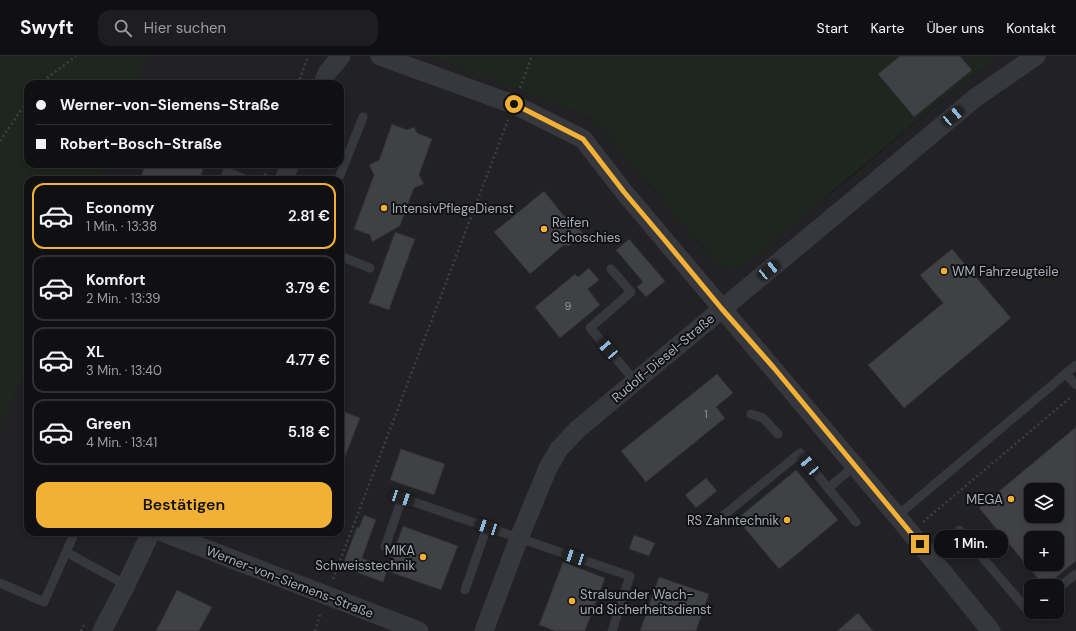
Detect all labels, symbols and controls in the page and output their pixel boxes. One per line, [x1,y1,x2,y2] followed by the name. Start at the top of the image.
[98,10,378,46] search box
[20,15,74,40] text: Swyft
[112,17,134,39] icon: search
[144,18,226,38] text: Hier suchen
[817,19,848,37] text: Start
[870,19,904,37] text: Karte
[926,19,984,37] text: Über uns
[1006,19,1056,37] text: Kontakt
[60,95,279,115] text: Werner-von-Siemens-Straße
[505,95,523,113] route start
[940,104,966,128] car
[60,134,222,154] text: Robert-Bosch-Straße
[38,198,74,234] icon: car
[86,198,154,218] text: Economy
[392,200,514,217] place label: IntensivPflegeDienst
[379,203,389,213] marker: IntensivPflegeDienst
[288,206,330,226] text: 2.81 €
[552,214,621,246] place label: Reifen Schoschies
[86,218,157,235] text: 1 Min. · 13:38
[539,224,549,234] marker: Reifen Schoschies
[756,258,782,282] car
[952,263,1059,280] place label: WM Fahrzeugteile
[939,266,949,276] marker: WM Fahrzeugteile
[38,270,74,306] icon: car
[86,270,145,290] text: Komfort
[285,278,330,298] text: 3.79 €
[86,290,160,307] text: 2 Min. · 13:39
[565,299,572,313] house number: 9
[608,310,718,406] street label: Rudolf-Diesel-Straße
[596,336,620,362] car
[38,342,74,378] icon: car
[86,342,104,362] text: XL
[286,350,330,370] text: 4.77 €
[86,362,162,379] text: 3 Min. · 13:40
[704,407,708,421] house number: 1
[38,414,74,450] icon: car
[86,414,131,434] text: Green
[288,422,330,442] text: 5.18 €
[86,434,157,451] text: 4 Min. · 13:41
[797,452,821,478] car
[36,482,332,528] button: Bestätigen
[1024,483,1064,619] map controls
[1024,483,1064,523] button: layers
[389,488,415,508] car
[966,491,1003,508] place label: MEGA
[1006,494,1016,504] marker: MEGA
[687,512,779,529] place label: RS Zahntechnik
[782,515,792,525] marker: RS Zahntechnik
[474,517,500,537] car
[934,530,1008,558] callout: 1 Min.
[1024,531,1064,571] button: +
[911,535,929,553] route end
[954,535,988,552] text: 1 Min.
[204,542,376,622] street label: Werner-von-Siemens-Straße
[315,542,415,574] place label: MIKA Schweisstechnik
[561,547,587,567] car
[418,552,428,562] marker: MIKA Schweisstechnik
[1024,579,1064,619] button: −
[580,586,711,618] place label: Stralsunder Wach- und Sicherheitsdienst
[567,596,577,606] marker: Stralsunder Wach- und Sicherheitsdienst

